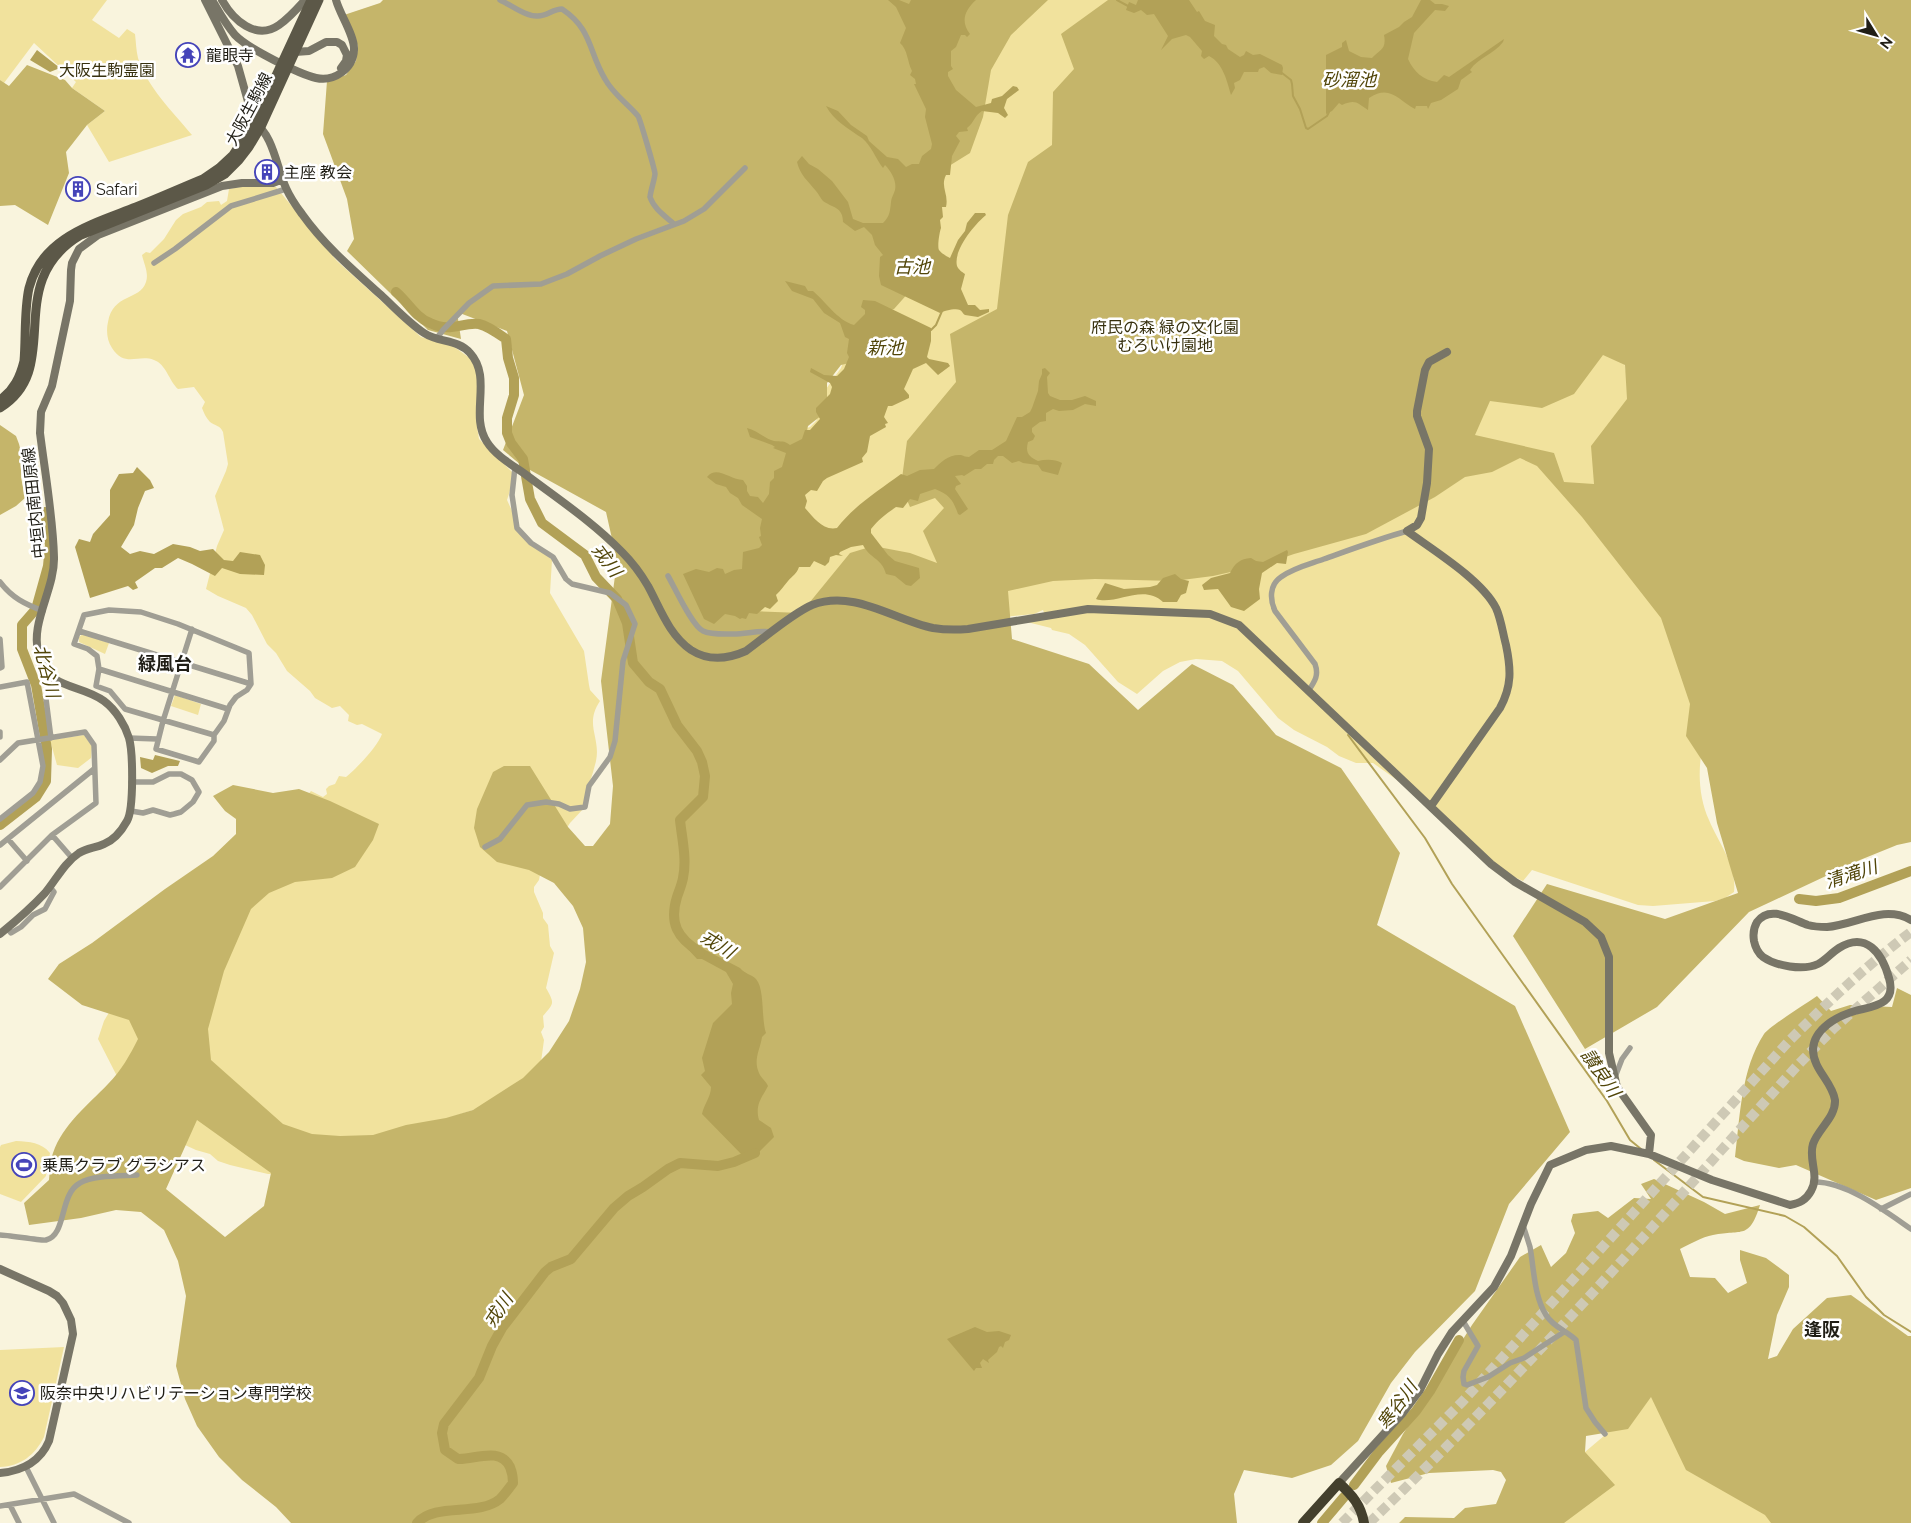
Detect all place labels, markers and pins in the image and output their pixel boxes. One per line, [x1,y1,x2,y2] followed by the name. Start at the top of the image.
[175,42,201,68] temple icon: 龍眼寺
[206,46,254,65] place label: 龍眼寺
[254,159,280,185] building icon: 主座 教会
[284,163,352,182] place label: 主座 教会
[65,176,91,202] building icon: Safari
[96,180,137,199] place label: Safari
[11,1152,37,1178] sports icon: 乗馬クラブ グラシアス
[42,1156,206,1175] place label: 乗馬クラブ グラシアス
[9,1380,35,1406] school or university icon: 阪奈中央リハビリテーション専門学校
[40,1384,312,1403] place label: 阪奈中央リハビリテーション専門学校

